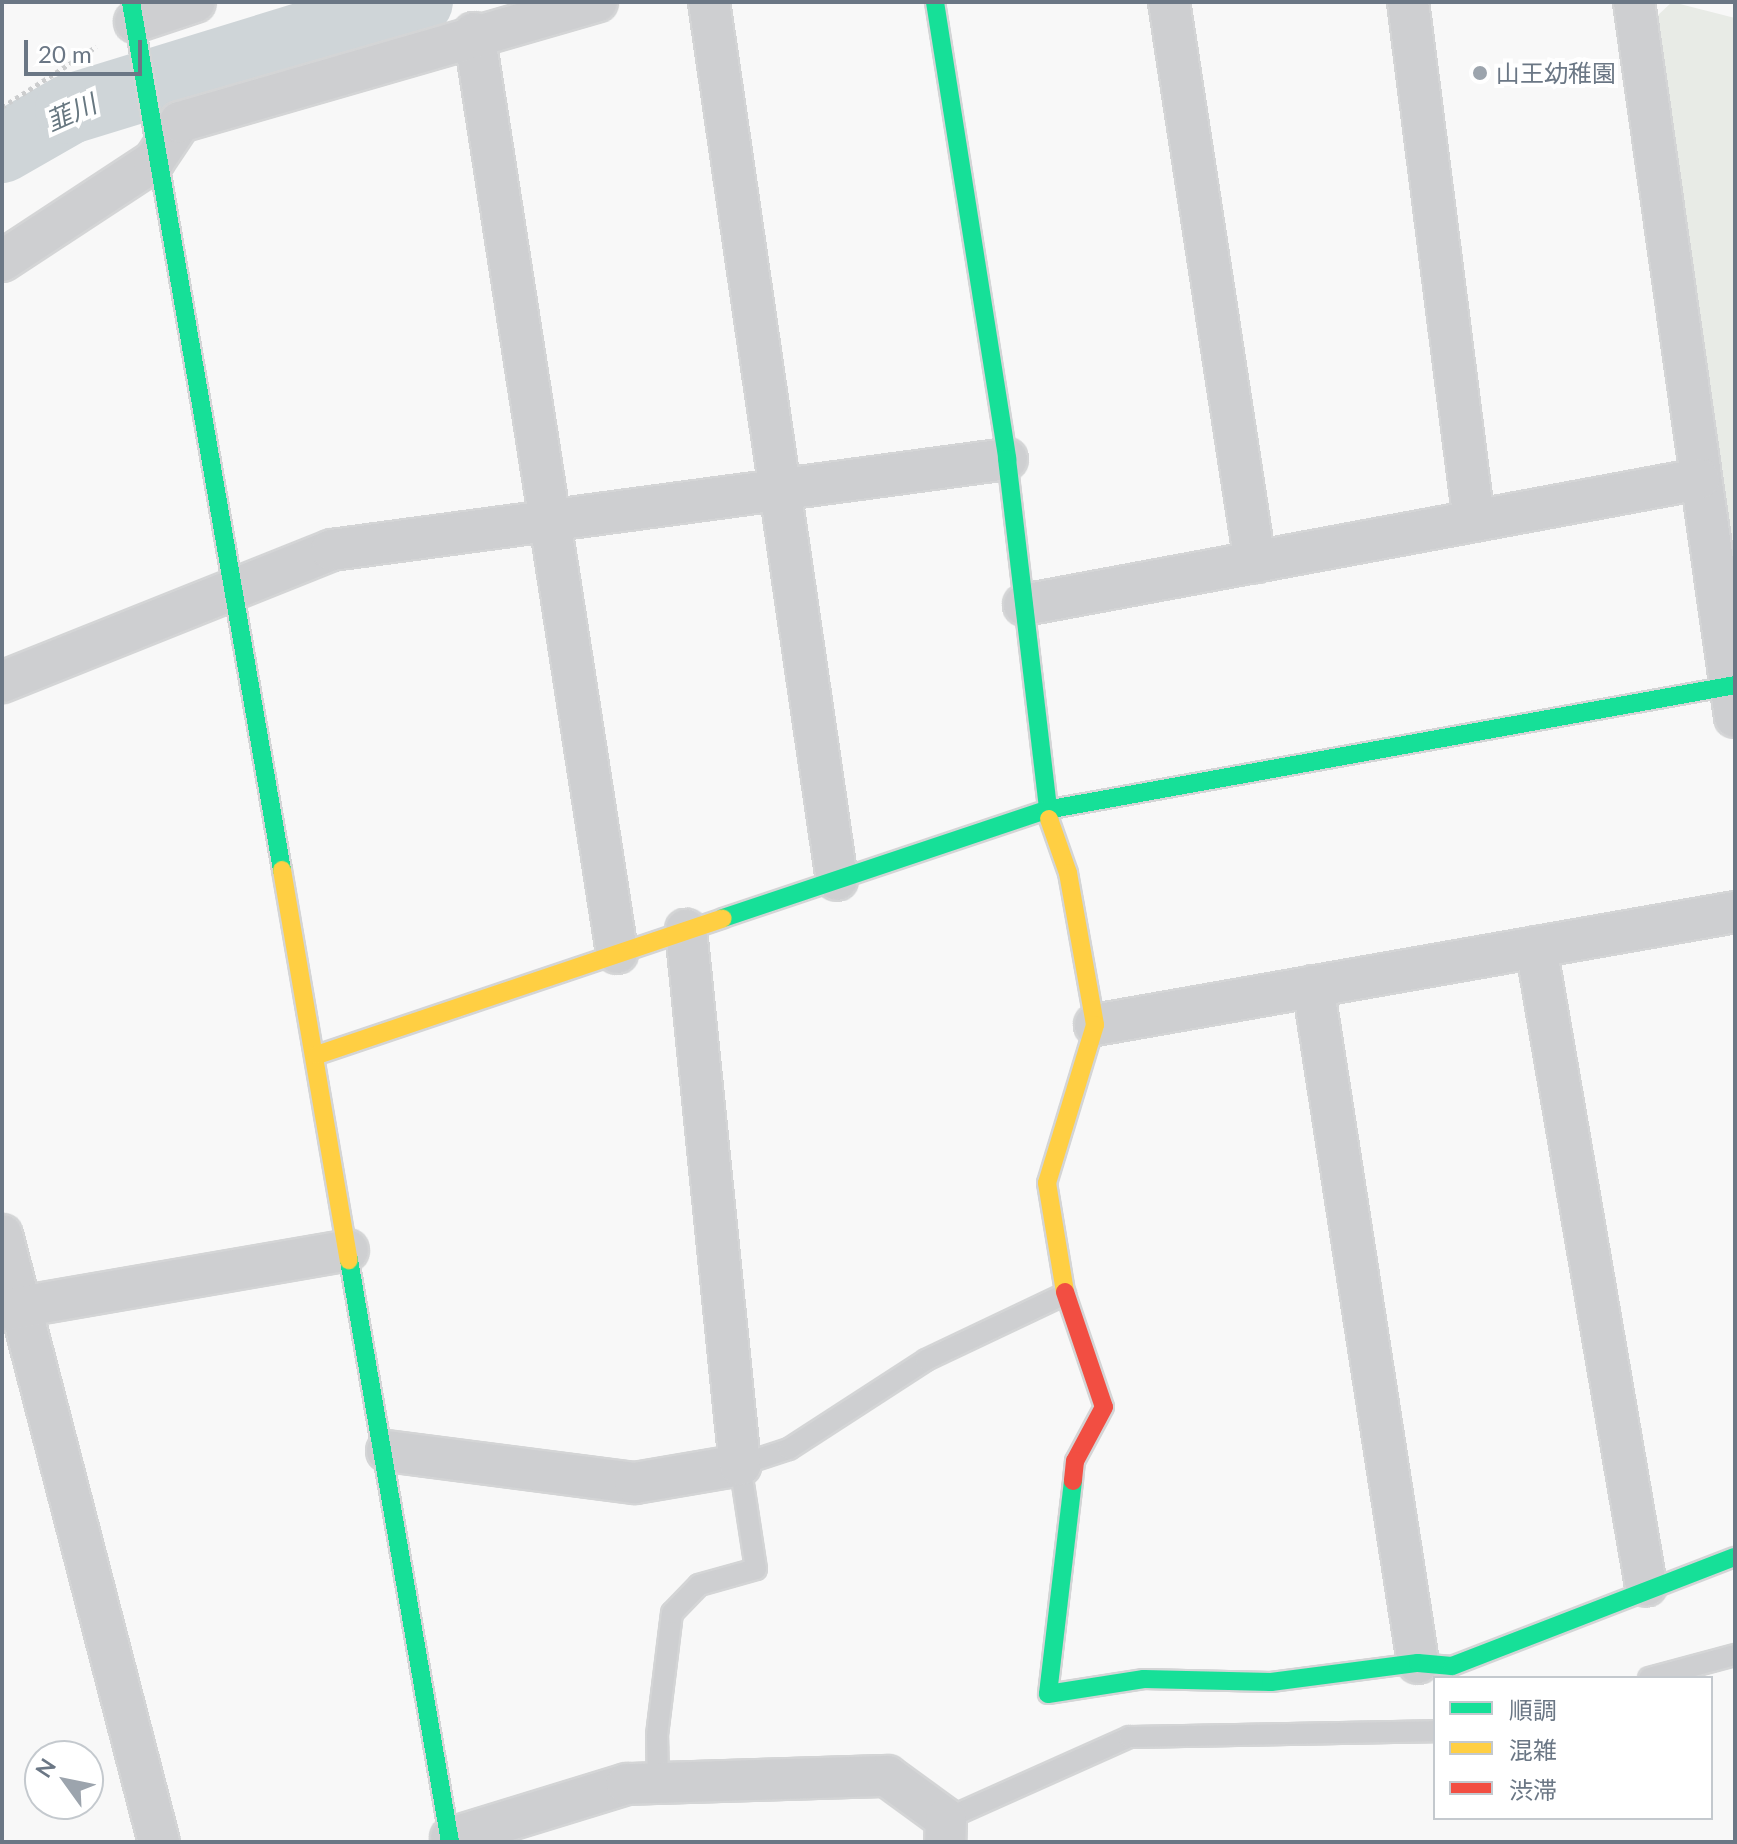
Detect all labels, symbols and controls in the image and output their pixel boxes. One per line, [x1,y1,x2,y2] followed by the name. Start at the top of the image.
[28,24,146,74] scale bar
[38,39,92,68] text: 20 m
[1496,59,1616,87] place label: 山王幼稚園
[1471,64,1489,82] marker: 山王幼稚園
[41,88,101,138] water label: 韮川
[1433,1676,1713,1820] legend
[1509,1695,1557,1724] text: 順調
[1509,1735,1557,1764] text: 混雑
[24,1740,104,1820] north arrow
[29,1753,61,1782] text: N
[1509,1775,1557,1804] text: 渋滞

